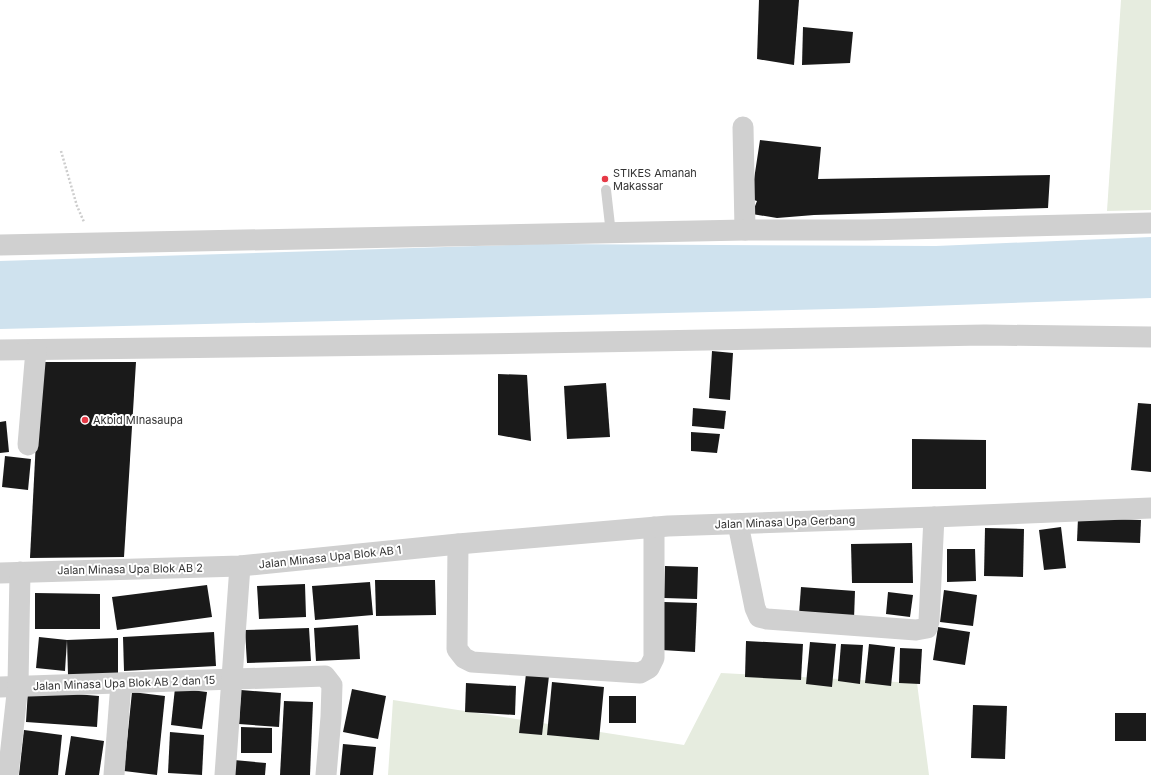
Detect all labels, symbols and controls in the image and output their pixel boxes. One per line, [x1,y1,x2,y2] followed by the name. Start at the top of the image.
[613,166,697,193] place label: STIKES Amanah Makassar
[600,174,610,184] marker: STIKES Amanah Makassar
[93,413,183,427] place label: Akbid MInasaupa
[80,415,90,425] marker: Akbid MInasaupa
[714,513,856,531] street label: Jalan Minasa Upa Gerbang
[258,543,402,571] street label: Jalan Minasa Upa Blok AB 1
[57,561,203,577] street label: Jalan Minasa Upa Blok AB 2
[33,673,216,693] street label: Jalan Minasa Upa Blok AB 2 dan 15

